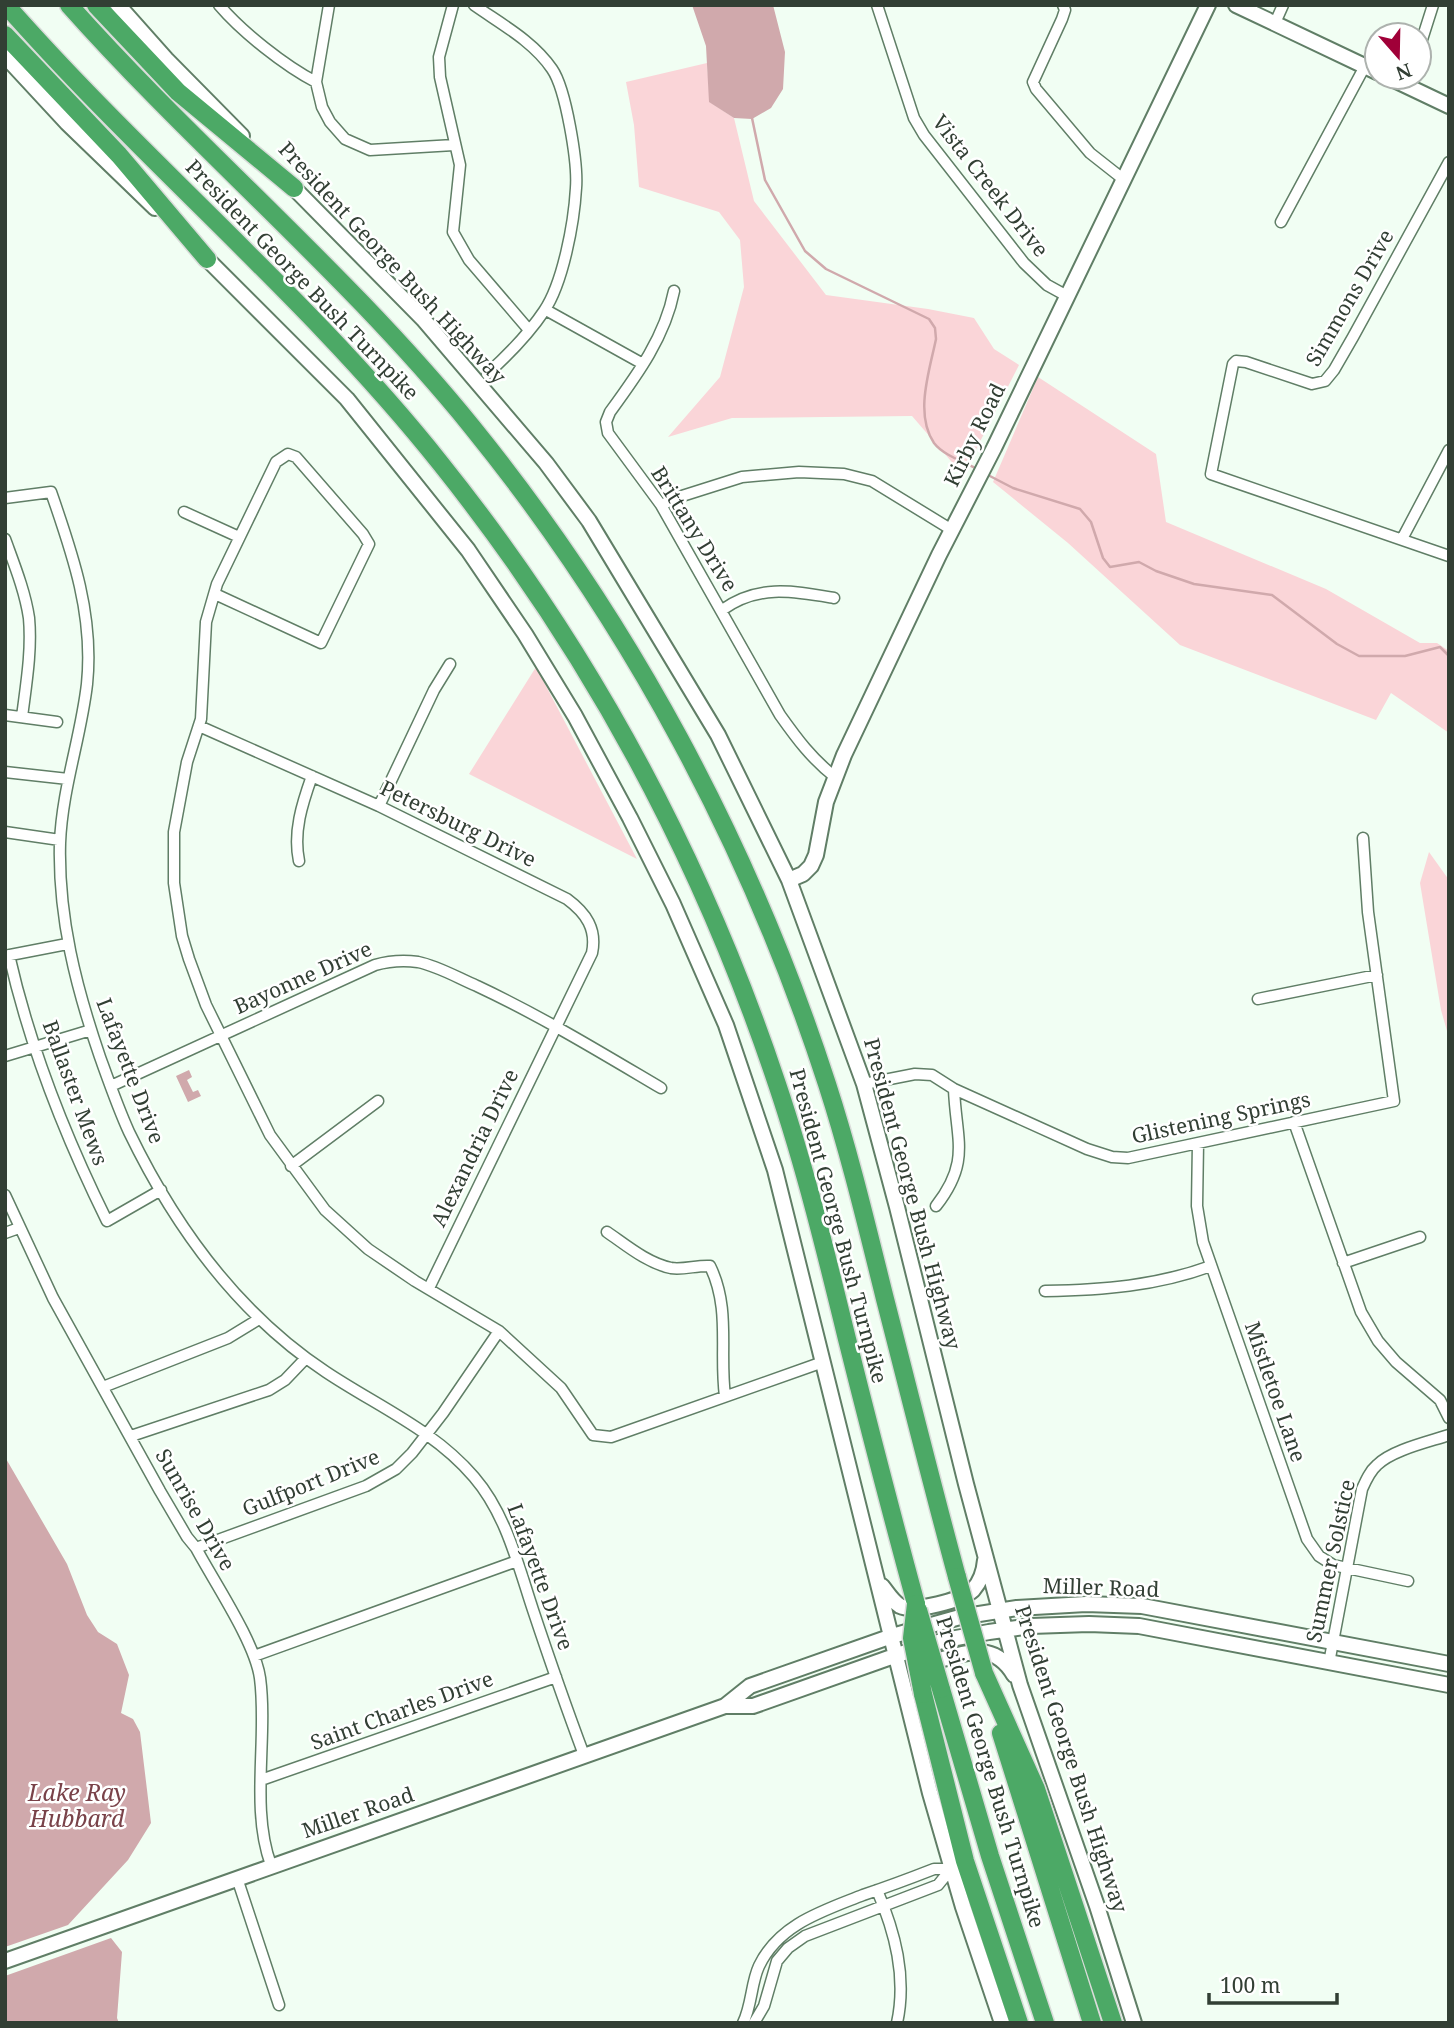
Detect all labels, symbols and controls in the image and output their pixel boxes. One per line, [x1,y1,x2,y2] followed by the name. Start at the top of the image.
[1363,21,1433,91] north arrow
[1392,57,1415,87] text: N
[926,108,1055,262] street label: Vista Creek Drive
[273,135,513,390] street label: President George Bush Highway
[180,153,425,406] street label: President George Bush Turnpike
[1299,224,1400,371] street label: Simmons Drive
[937,378,1011,491] street label: Kirby Road
[645,461,745,596] street label: Brittany Drive
[376,773,541,873] street label: Petersburg Drive
[229,934,376,1020] street label: Bayonne Drive
[90,994,172,1148] street label: Lafayette Drive
[37,1016,115,1169] street label: Ballaster Mews
[858,1035,968,1353] street label: President George Bush Highway
[424,1064,524,1231] street label: Alexandria Drive
[783,1065,894,1386] street label: President George Bush Turnpike
[1129,1084,1313,1150] street label: Glistening Springs
[1239,1318,1313,1466] street label: Mistletoe Lane
[238,1442,383,1522] street label: Gulfport Drive
[150,1443,242,1576] street label: Sunrise Drive
[1299,1477,1361,1645] street label: Summer Solstice
[501,1500,580,1654] street label: Lafayette Drive
[1042,1571,1160,1603] street label: Miller Road
[1009,1601,1135,1916] street label: President George Bush Highway
[930,1612,1052,1931] street label: President George Bush Turnpike
[307,1664,497,1756] street label: Saint Charles Drive
[27,1776,126,1834] water label: Lake Ray Hubbard
[298,1780,417,1844] street label: Miller Road
[1209,1962,1337,2006] scale bar
[1220,1971,1281,1999] text: 100 m

